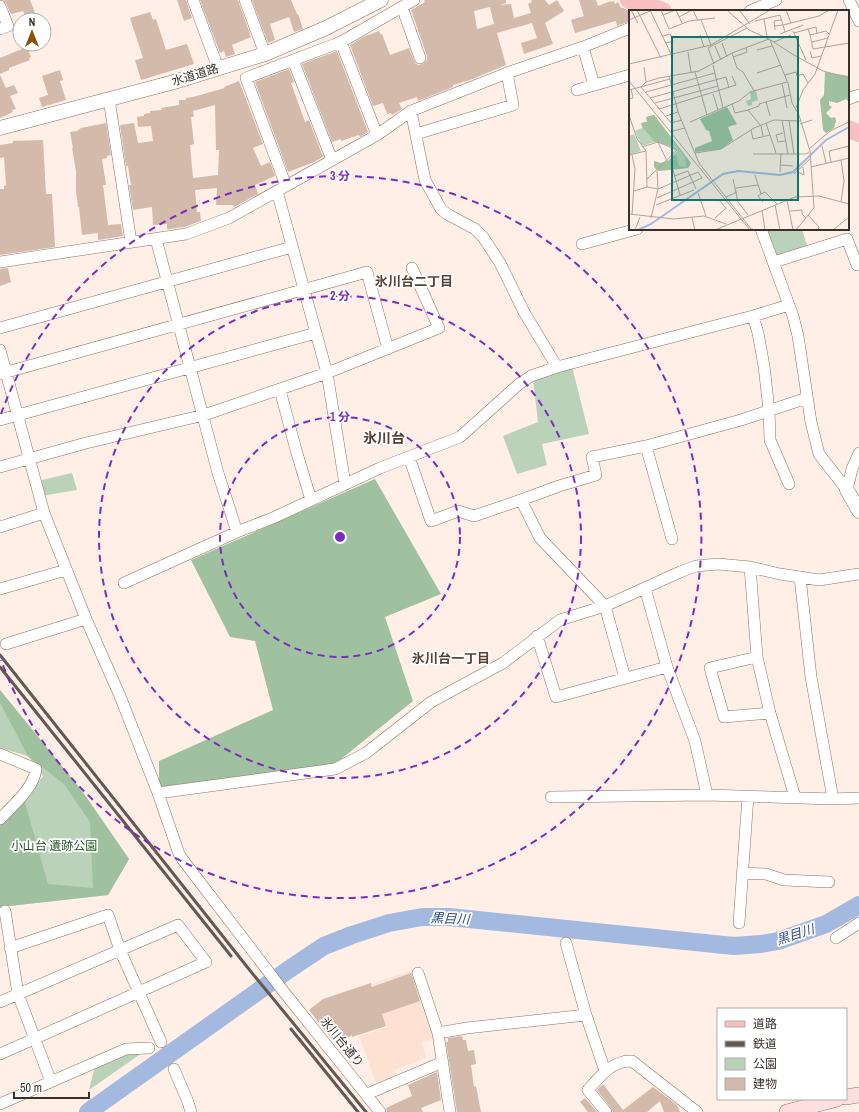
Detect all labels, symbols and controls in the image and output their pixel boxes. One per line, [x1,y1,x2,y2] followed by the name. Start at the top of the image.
[629,10,849,230] inset map
[12,12,52,52] north arrow
[29,15,35,29] text: N
[170,60,220,90] street label: 水道道路
[330,168,350,184] text: 3 分
[375,273,453,290] district label: 氷川台二丁目
[330,288,350,304] text: 2 分
[330,409,350,425] text: 1 分
[363,429,405,447] district label: 氷川台
[333,530,347,544] centre of rings
[412,650,490,667] district label: 氷川台一丁目
[11,838,97,854] park label: 小山台 遺跡公園
[430,909,472,928] water label: 黒目川
[774,920,818,949] water label: 黒目川
[717,1008,847,1100] legend
[317,1014,367,1070] street label: 氷川台通り
[753,1016,777,1032] text: 道路
[753,1036,777,1052] text: 鉄道
[753,1056,777,1072] text: 公園
[14,1074,89,1100] scale bar
[753,1076,777,1092] text: 建物
[20,1080,42,1096] text: 50 m

